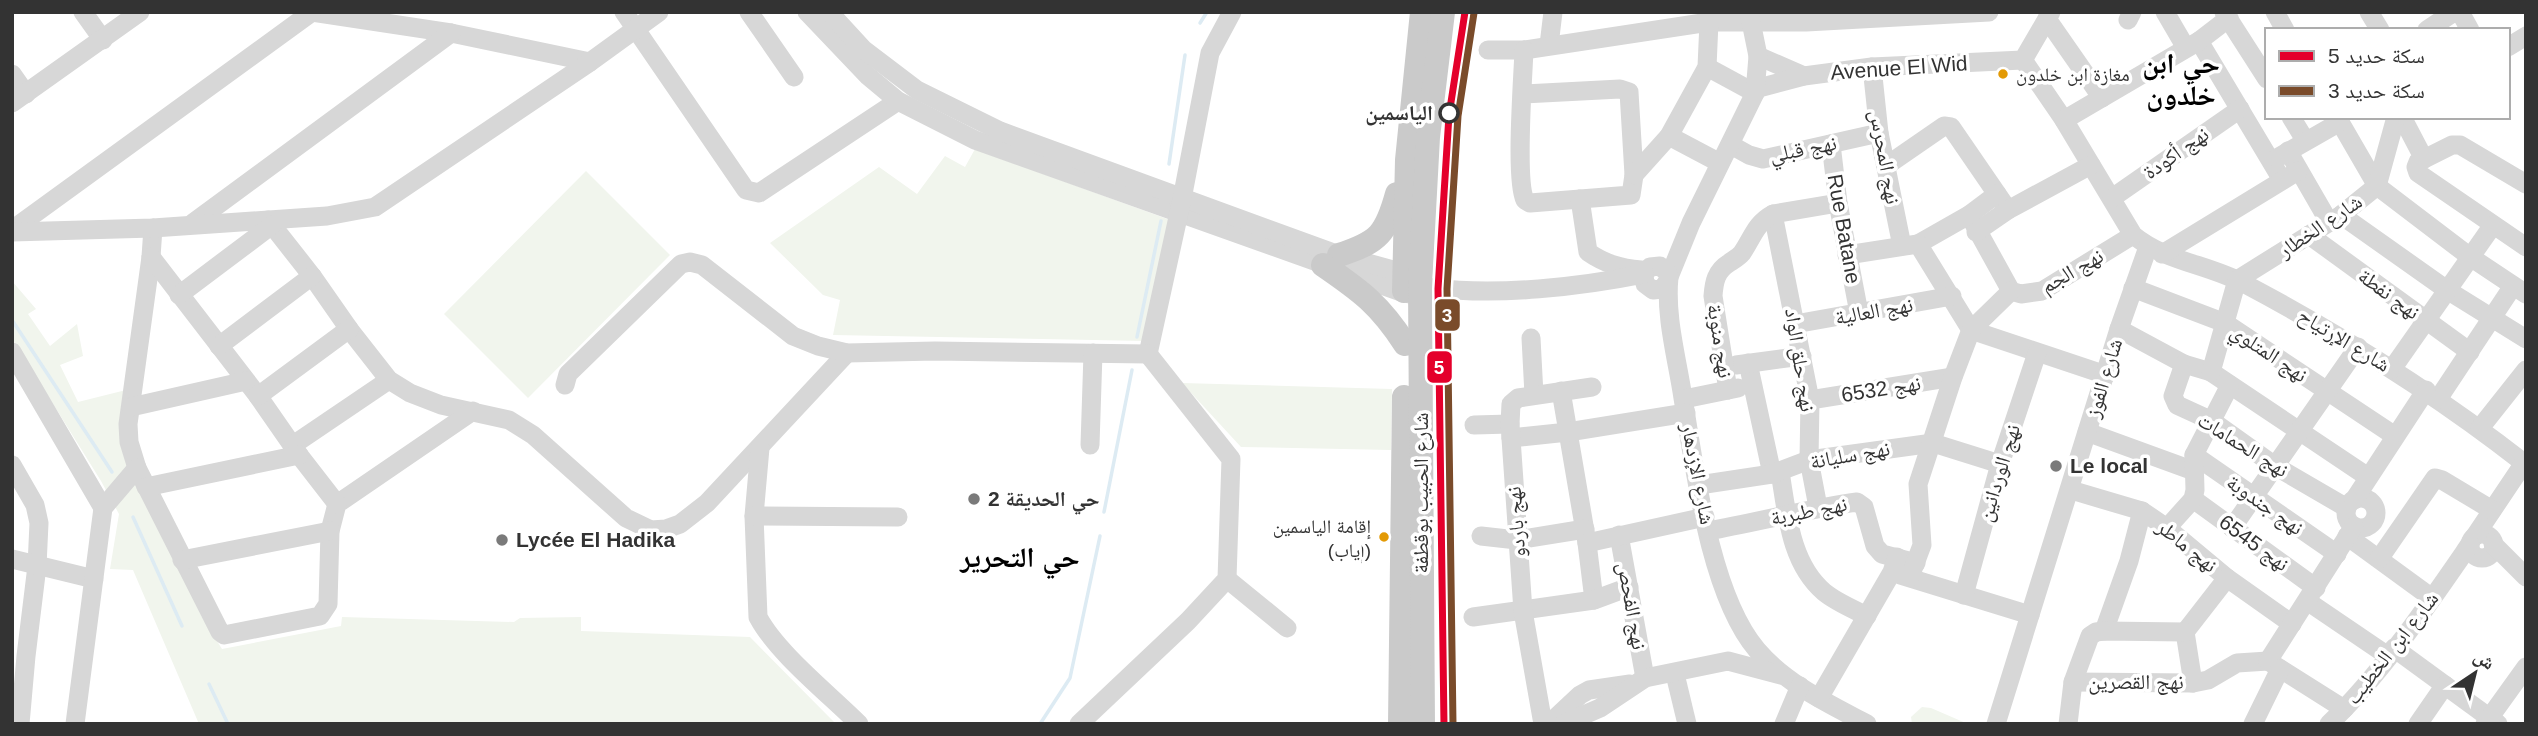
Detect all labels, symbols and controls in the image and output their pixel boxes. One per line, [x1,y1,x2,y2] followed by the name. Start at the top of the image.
[2265,28,2510,119] legend
[2328,44,2425,67] text: سكة حديد 5
[2142,48,2220,112] district label: حي ابن خلدون
[1830,51,1968,84] street label: Avenue El Wid
[2016,64,2130,86] place label: مغازة ابن خلدون
[1996,67,2010,81] marker: مغازة ابن خلدون
[2328,79,2425,102] text: سكة حديد 3
[1365,101,1433,126] place label: الياسمين
[1439,103,1459,123] marker: الياسمين
[1864,108,1905,206] street label: نهج المحرس
[2138,121,2214,185] street label: نهج أكودة
[1767,131,1840,172] street label: نهج قبلي
[1824,172,1865,286] street label: Rue Batane
[2273,189,2367,264] street label: شارع الخطار
[2037,244,2108,300] street label: نهج الجم
[2353,264,2424,325] street label: نهج نفطة
[1833,292,1915,331] street label: نهج العالية
[1434,298,1461,332] line badge: 3
[1701,302,1738,380] street label: نهج منوبة
[2293,303,2394,378] street label: شارع الإرتياح
[1442,305,1452,326] text: 3
[1779,307,1820,414] street label: نهج حلق الواد
[2224,319,2312,391] street label: نهج المتلوي
[2080,336,2128,422] street label: شارع الفوز
[1426,350,1453,384] line badge: 5
[1434,357,1445,378] text: 5
[1839,371,1923,408] street label: نهج 6532
[2193,408,2293,483] street label: نهج الحمامات
[1409,412,1434,574] street label: شارع الحبيب بوقطفة
[1675,420,1720,527] street label: شارع الإزدهار
[1973,422,2026,525] street label: نهج الوردانين
[1808,436,1892,475] street label: نهج سليانة
[2070,454,2148,477] place label: Le local
[2048,458,2064,474] marker: Le local
[2221,470,2308,541] street label: نهج جندوبة
[1502,486,1531,558] street label: نهج باردو
[988,487,1100,515] place label: حي الحديقة 2
[966,491,982,507] marker: حي الحديقة 2
[1769,492,1849,531] street label: نهج طبربة
[2214,510,2294,577] street label: نهج 6545
[2151,514,2222,578] street label: نهج ماطر
[1273,516,1371,564] place label: إقامة الياسمين (إياب)
[516,528,675,551] place label: Lycée El Hadika
[1377,530,1391,544] marker: إقامة الياسمين (إياب)
[494,532,510,548] marker: Lycée El Hadika
[959,542,1080,580] district label: حي التحرير
[1612,560,1651,652] street label: نهج الفحص
[2341,587,2444,710] street label: شارع ابن الخطيب
[2440,638,2510,708] north arrow
[2470,645,2499,675] text: ش
[2088,670,2184,695] street label: نهج القصرين

